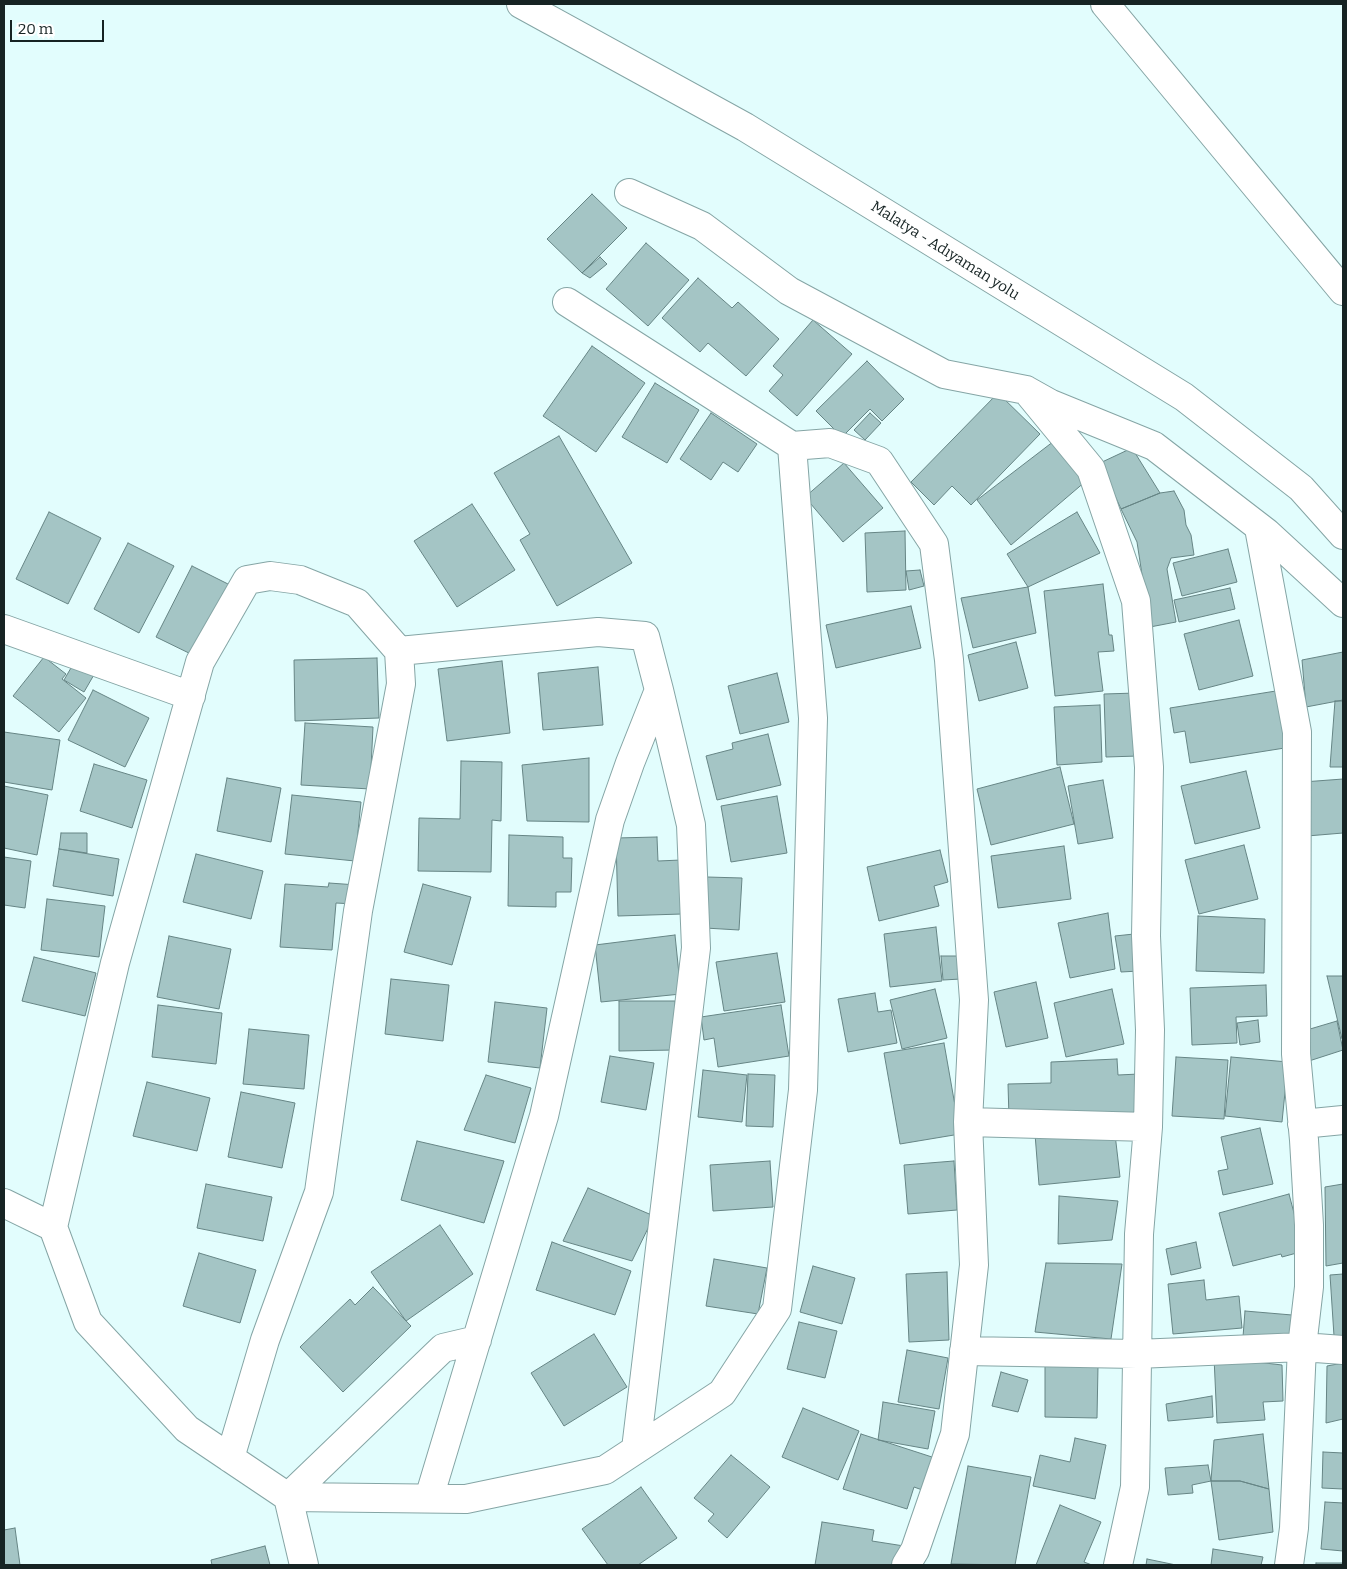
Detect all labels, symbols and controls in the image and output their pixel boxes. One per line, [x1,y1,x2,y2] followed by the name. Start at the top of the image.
[12,10,106,42] scale bar
[18,20,53,38] text: 20 m
[867,198,1023,304] street label: Malatya - Adıyaman yolu

